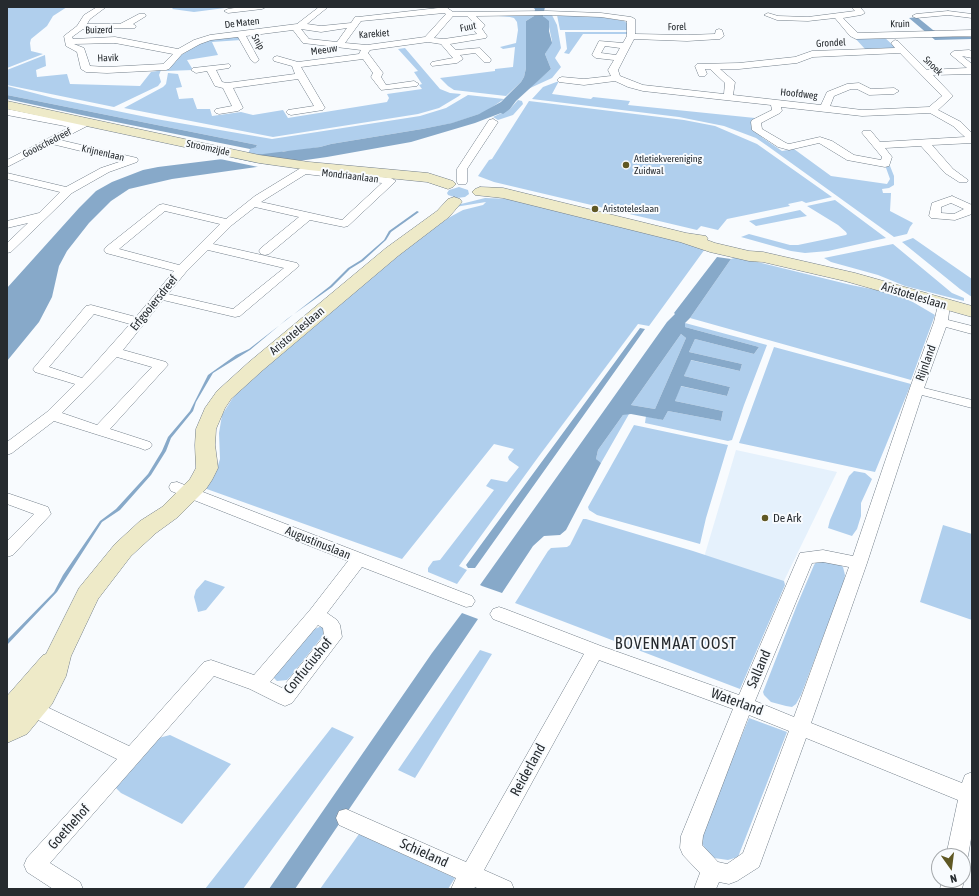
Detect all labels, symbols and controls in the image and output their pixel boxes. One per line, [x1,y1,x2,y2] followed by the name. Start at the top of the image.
[224,15,260,31] street label: De Maten
[890,18,910,30] street label: Kruin
[459,20,477,34] street label: Fuut
[668,21,686,33] street label: Forel
[85,24,113,36] street label: Buizerd
[358,27,390,41] street label: Karekiet
[249,32,267,52] street label: Snip
[816,36,846,50] street label: Grondel
[310,42,338,58] street label: Meeuw
[97,52,119,64] street label: Havik
[921,54,945,78] street label: Snoek
[780,86,818,102] street label: Hoofdweg
[21,126,73,160] street label: Gooischedreef
[185,138,231,158] street label: Stroomzijde
[80,142,126,164] street label: Krijnenlaan
[634,153,702,176] place label: Atletiekvereniging Zuidwal
[621,160,631,170] marker: Atletiekvereniging Zuidwal
[321,167,379,185] street label: Mondriaanlaan
[603,203,659,215] place label: Aristoteleslaan
[590,204,600,214] marker: Aristoteleslaan
[127,272,181,334] street label: Erfgooiersdreef
[880,279,948,313] street label: Aristoteleslaan
[267,304,327,358] street label: Aristoteleslaan
[913,343,939,383] street label: Rijnland
[773,511,802,525] place label: De Ark
[760,513,770,523] marker: De Ark
[283,523,353,563] street label: Augustinuslaan
[280,634,336,698] street label: Confuciushof
[615,634,737,654] district label: BOVENMAAT OOST
[744,647,774,691] street label: Salland
[709,685,765,719] street label: Waterland
[507,741,549,799] street label: Reiderland
[44,801,94,853] street label: Goethehof
[397,835,451,871] street label: Schieland
[931,848,971,888] north arrow
[949,872,958,885] text: N

